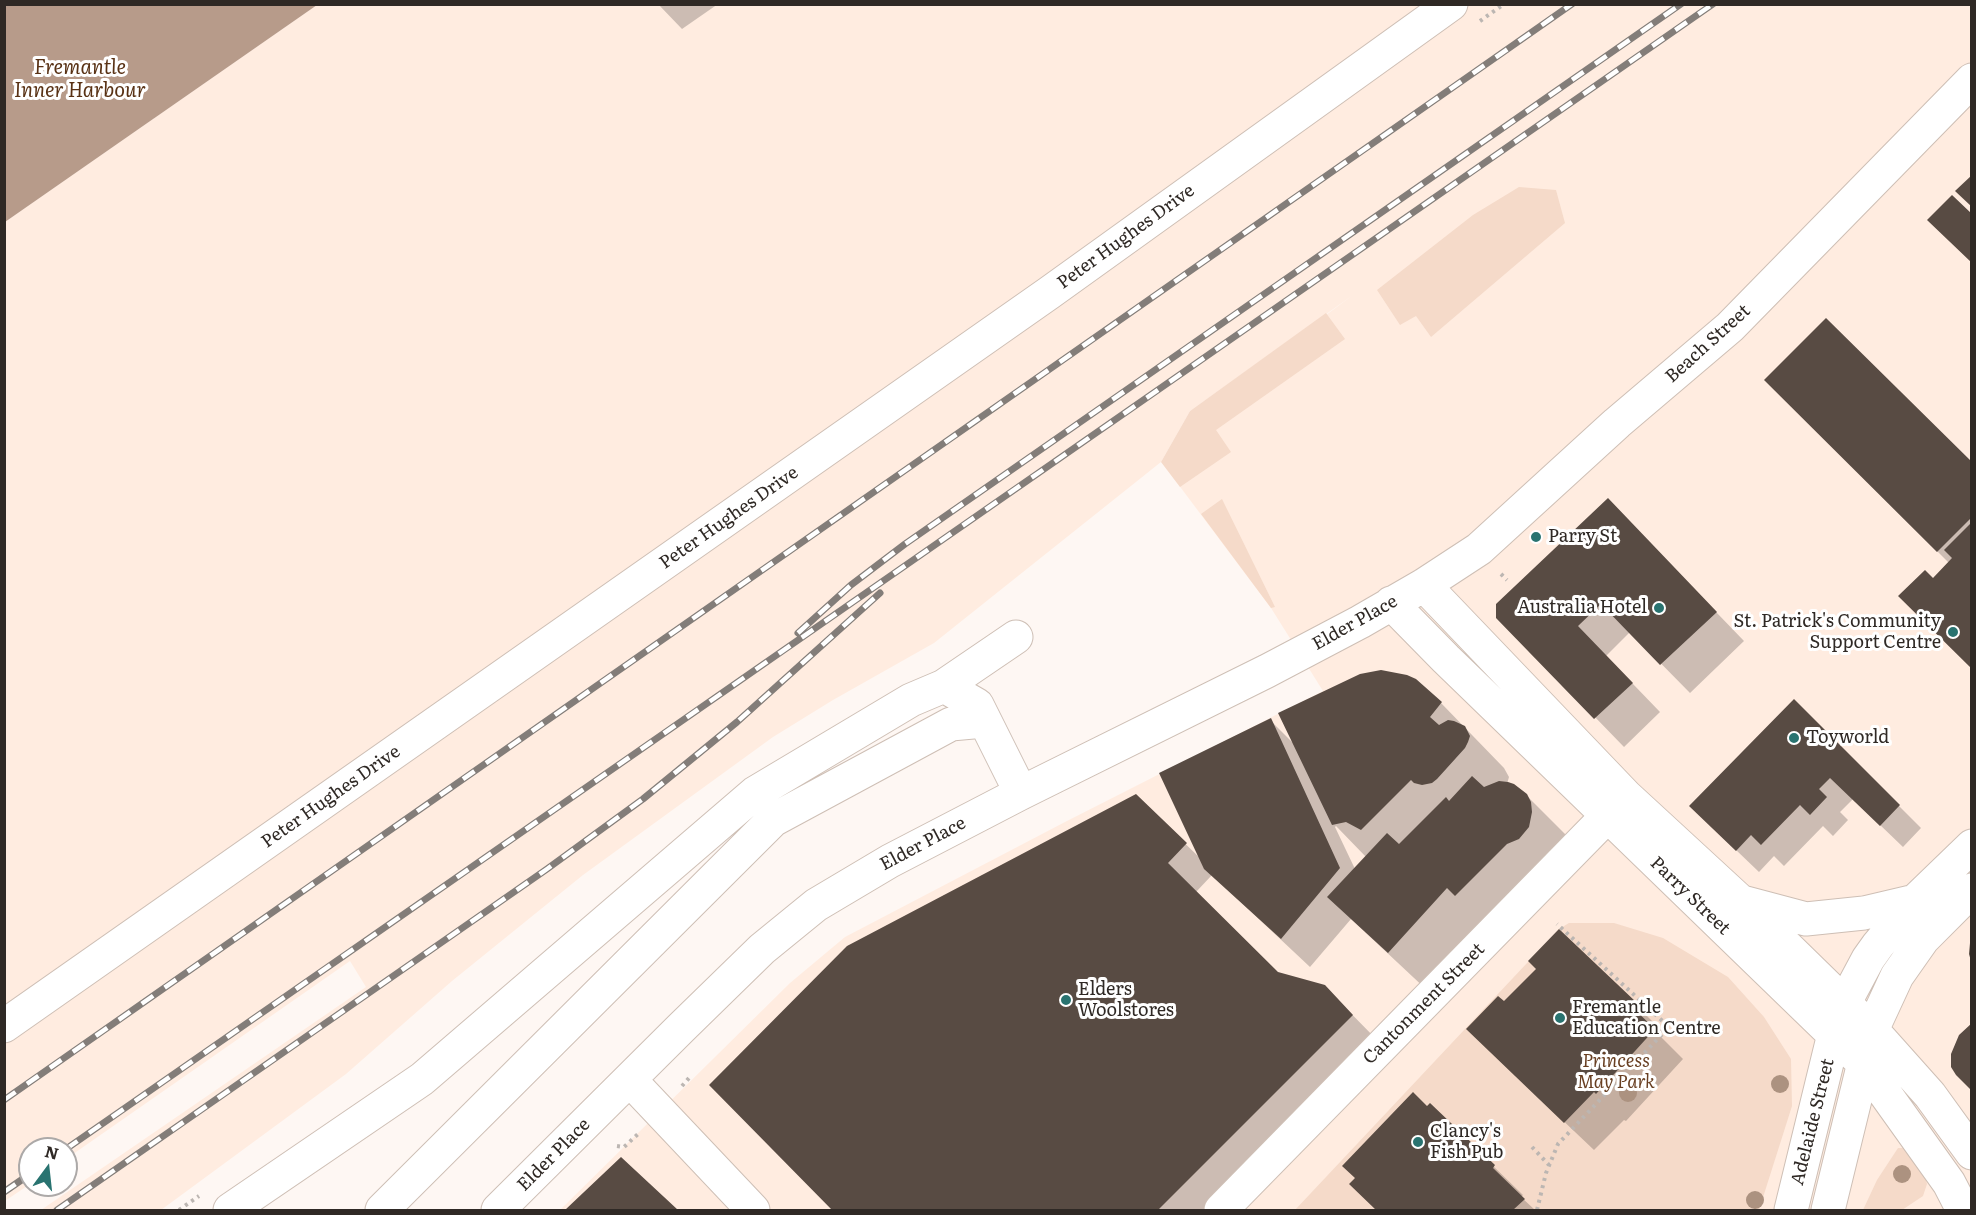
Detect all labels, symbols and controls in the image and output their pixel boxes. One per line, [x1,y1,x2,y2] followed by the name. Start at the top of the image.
[14,56,146,103] water label: Fremantle Inner Harbour
[1053,180,1199,294] street label: Peter Hughes Drive
[1661,300,1755,388] street label: Beach Street
[656,462,802,574] street label: Peter Hughes Drive
[1548,526,1617,548] place label: Parry St
[1529,530,1543,544] marker: Parry St
[1309,591,1401,655] street label: Elder Place
[1517,597,1647,619] place label: Australia Hotel
[1652,601,1666,615] marker: Australia Hotel
[1733,611,1941,654] place label: St. Patrick's Community Support Centre
[1946,625,1960,639] marker: St. Patrick's Community Support Centre
[1806,727,1889,749] place label: Toyworld
[1787,731,1801,745] marker: Toyworld
[258,741,404,853] street label: Peter Hughes Drive
[876,812,970,876] street label: Elder Place
[1646,853,1734,939] street label: Parry Street
[1359,939,1489,1069] street label: Cantonment Street
[1078,979,1174,1022] place label: Elders Woolstores
[1059,993,1073,1007] marker: Elders Woolstores
[1572,997,1721,1040] place label: Fremantle Education Centre
[1553,1011,1567,1025] marker: Fremantle Education Centre
[1577,1051,1655,1094] park label: Princess May Park
[1787,1056,1839,1188] street label: Adelaide Street
[513,1114,595,1196] street label: Elder Place
[1430,1121,1503,1164] place label: Clancy's Fish Pub
[1411,1135,1425,1149] marker: Clancy's Fish Pub
[18,1137,78,1197] north arrow
[43,1138,62,1165] text: N

